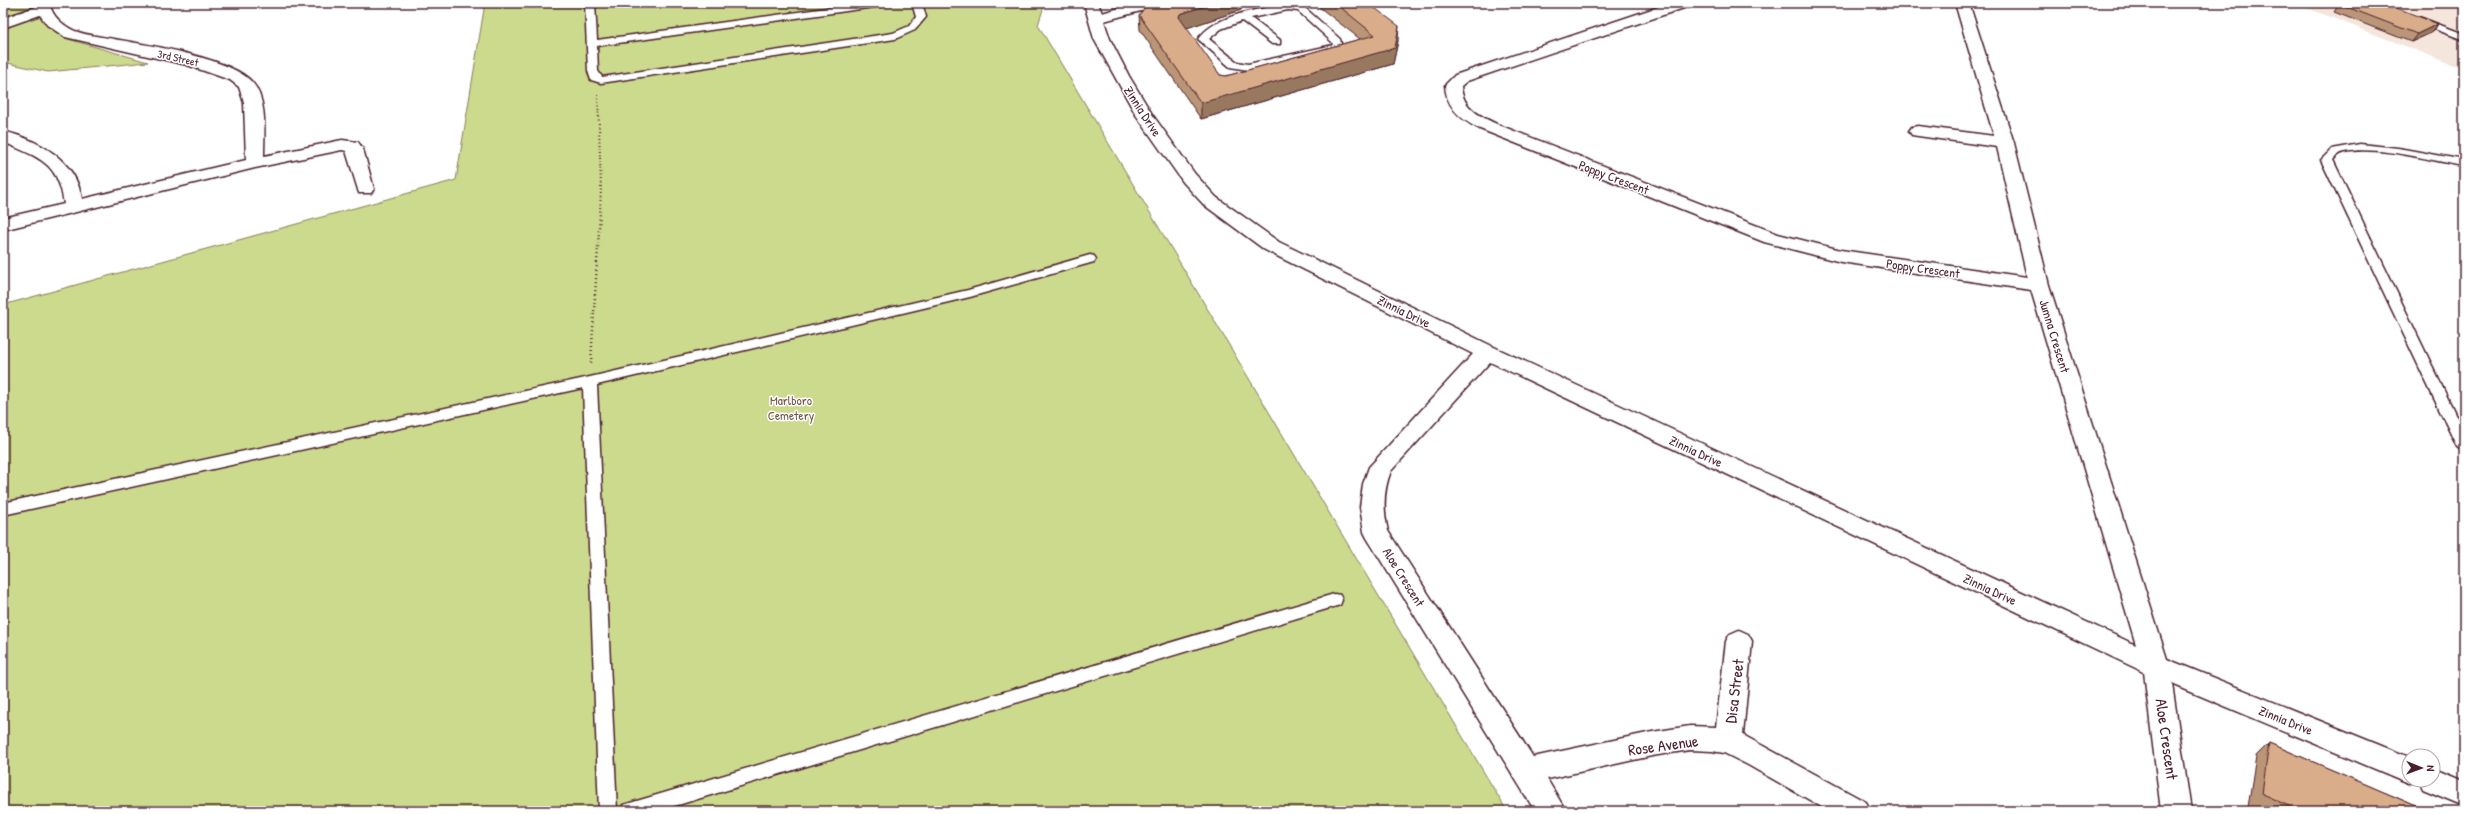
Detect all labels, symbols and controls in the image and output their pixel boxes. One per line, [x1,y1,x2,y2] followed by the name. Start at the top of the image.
[156,47,200,70] street label: 3rd Street
[1120,82,1166,140] street label: Zinnia Drive
[1576,155,1652,199] street label: Poppy Crescent
[1885,254,1961,282] street label: Poppy Crescent
[1375,290,1433,332] street label: Zinnia Drive
[2035,297,2075,375] street label: Jumna Crescent
[768,391,815,424] park label: Marlboro Cemetery
[1666,431,1726,471] street label: Zinnia Drive
[1379,544,1429,610] street label: Aloe Crescent
[1960,569,2020,609] street label: Zinnia Drive
[1719,657,1749,724] street label: Disa Street
[2150,697,2184,781] street label: Aloe Crescent
[2256,701,2316,739] street label: Zinnia Drive
[1627,729,1700,761] street label: Rose Avenue
[2401,748,2441,788] north arrow
[2424,765,2438,771] text: N

